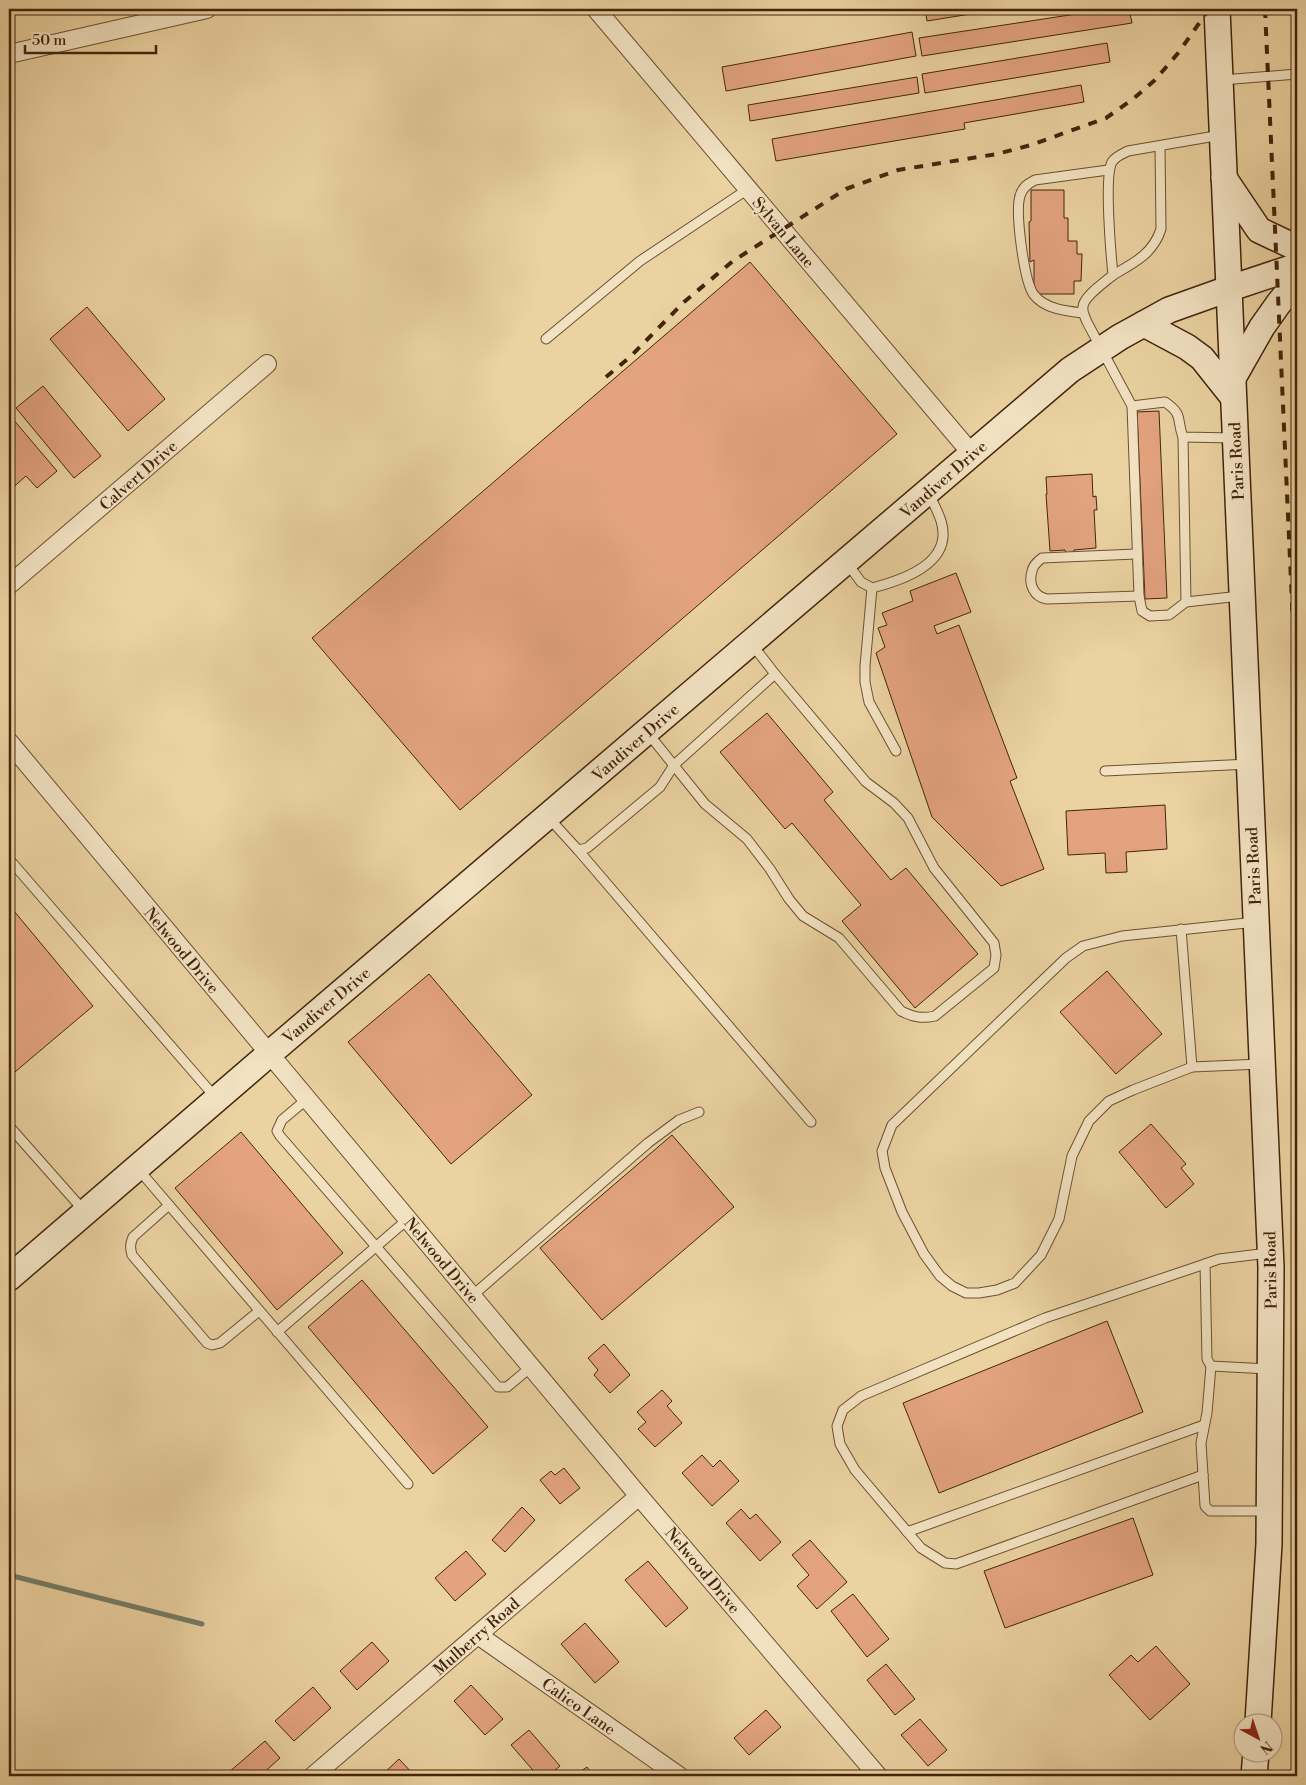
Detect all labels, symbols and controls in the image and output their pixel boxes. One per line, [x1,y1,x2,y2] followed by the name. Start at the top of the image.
[25,22,156,54] scale bar
[32,31,66,50] text: 50 m
[748,193,819,272] street label: Sylvan Lane
[1225,421,1249,500] street label: Paris Road
[96,436,182,515] street label: Calvert Drive
[895,437,991,524] street label: Vandiver Drive
[587,700,683,787] street label: Vandiver Drive
[1242,826,1266,905] street label: Paris Road
[139,903,223,998] street label: Nelwood Drive
[278,963,375,1049] street label: Vandiver Drive
[399,1213,483,1308] street label: Nelwood Drive
[1260,1231,1282,1309] street label: Paris Road
[660,1523,744,1618] street label: Nelwood Drive
[429,1594,524,1680] street label: Mulberry Road
[538,1674,619,1740] street label: Calico Lane
[1234,1712,1284,1762] north arrow
[1256,1737,1276,1758] text: N

